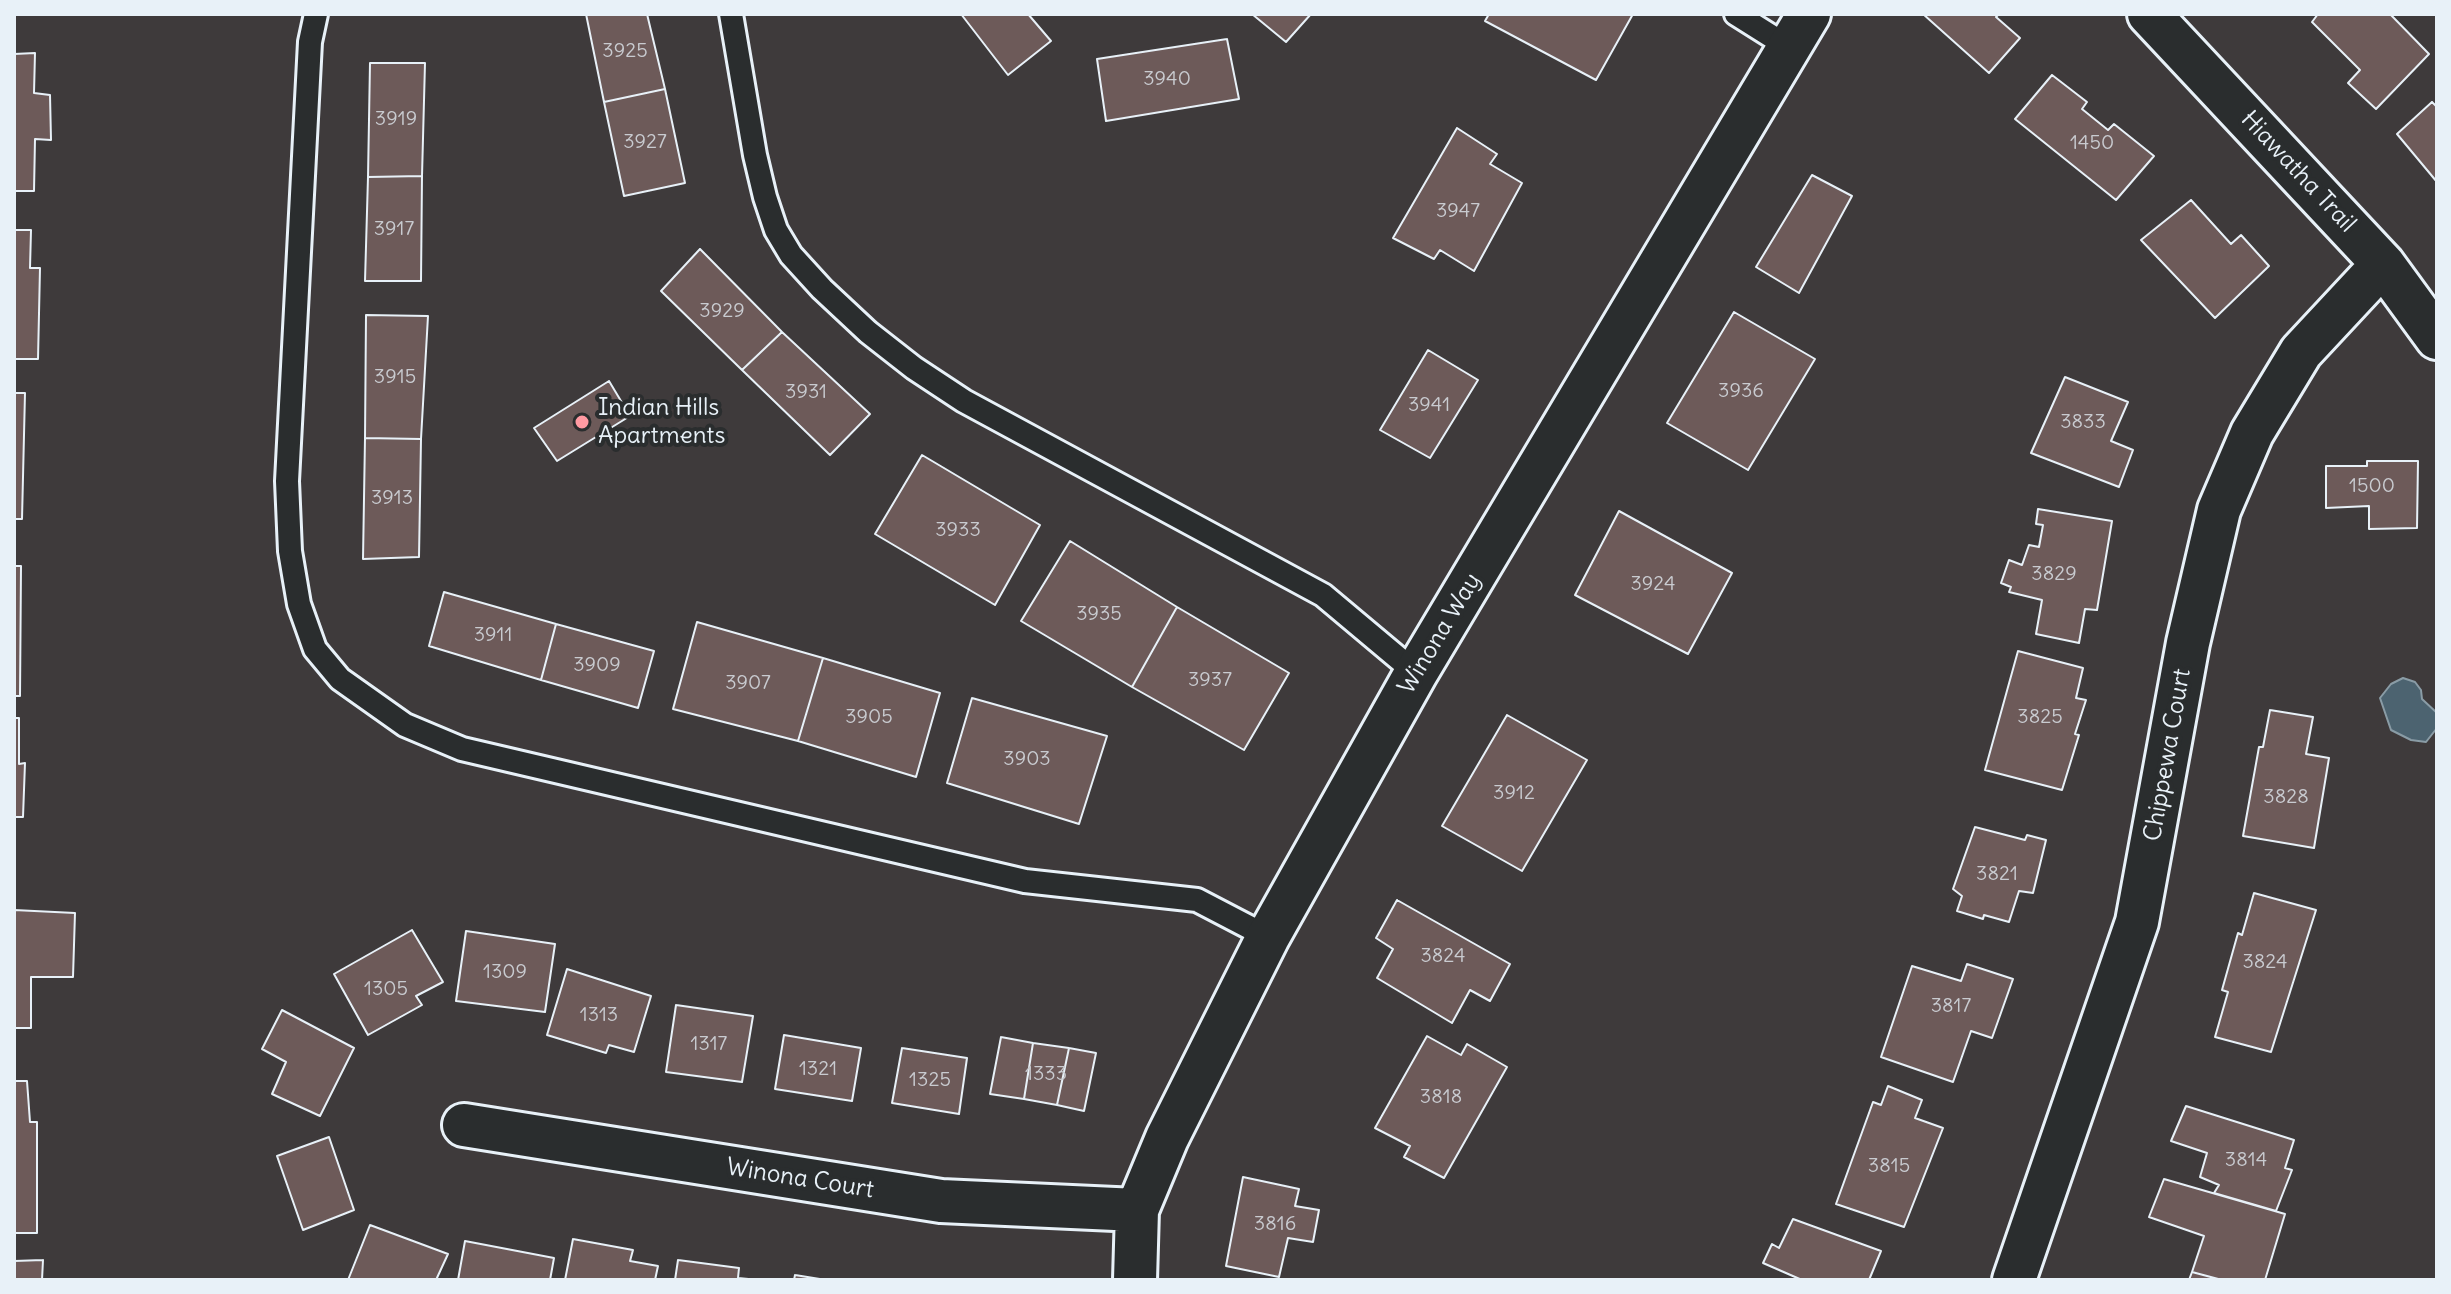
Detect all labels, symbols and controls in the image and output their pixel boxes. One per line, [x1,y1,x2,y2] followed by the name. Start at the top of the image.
[602,39,648,63] house number: 3925
[1143,67,1191,91] house number: 3940
[2235,105,2361,239] street label: Hiawatha Trail
[375,107,417,131] house number: 3919
[623,130,667,154] house number: 3927
[2070,131,2114,155] house number: 1450
[1436,199,1480,223] house number: 3947
[374,217,414,241] house number: 3917
[699,299,745,323] house number: 3929
[374,365,416,389] house number: 3915
[1718,379,1764,403] house number: 3936
[785,380,827,404] house number: 3931
[1408,393,1450,417] house number: 3941
[598,394,725,450] place label: Indian Hills Apartments
[2060,410,2106,434] house number: 3833
[573,413,591,431] marker: Indian Hills Apartments
[2349,474,2395,498] house number: 1500
[371,486,413,510] house number: 3913
[935,518,981,542] house number: 3933
[2031,562,2077,586] house number: 3829
[1393,568,1487,700] street label: Winona Way
[1630,572,1676,596] house number: 3924
[1076,602,1122,626] house number: 3935
[474,623,512,647] house number: 3911
[573,653,621,677] house number: 3909
[2139,667,2197,843] street label: Chippewa Court
[1188,668,1232,692] house number: 3937
[725,671,771,695] house number: 3907
[845,705,893,729] house number: 3905
[2017,705,2063,729] house number: 3825
[1003,747,1051,771] house number: 3903
[1493,781,1535,805] house number: 3912
[2263,785,2309,809] house number: 3828
[1976,862,2018,886] house number: 3821
[1420,944,1466,968] house number: 3824
[2242,950,2288,974] house number: 3824
[483,960,527,984] house number: 1309
[364,977,408,1001] house number: 1305
[1931,994,1971,1018] house number: 3817
[580,1003,618,1027] house number: 1313
[691,1032,727,1056] house number: 1317
[799,1057,837,1081] house number: 1321
[1025,1062,1067,1086] house number: 1333
[909,1068,951,1092] house number: 1325
[1420,1085,1462,1109] house number: 3818
[2225,1148,2267,1172] house number: 3814
[724,1153,876,1205] street label: Winona Court
[1868,1154,1910,1178] house number: 3815
[1254,1212,1296,1236] house number: 3816

